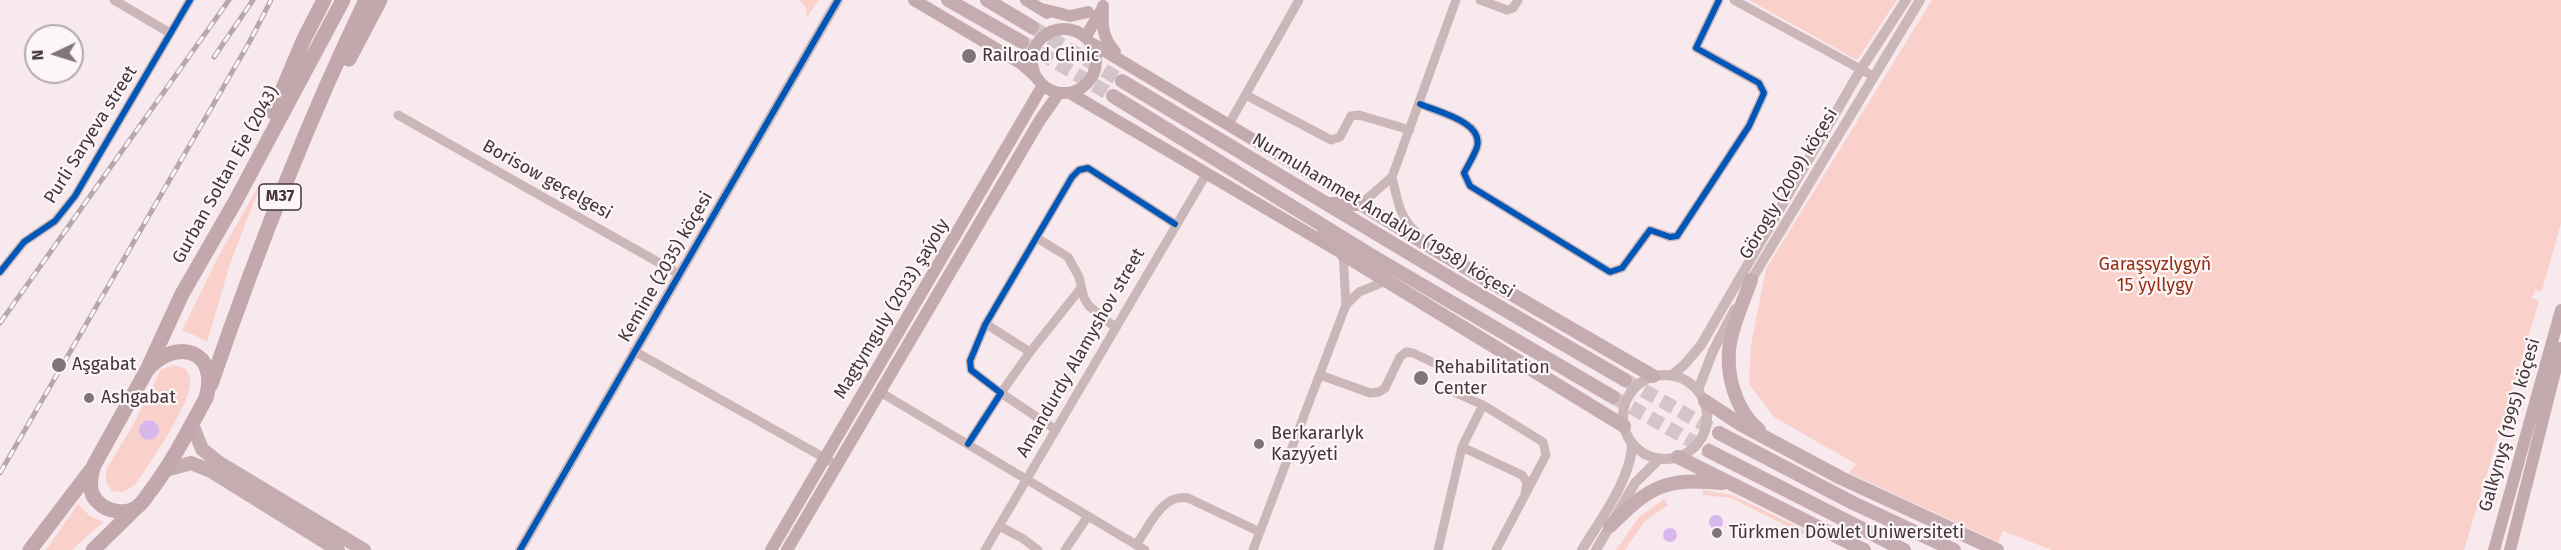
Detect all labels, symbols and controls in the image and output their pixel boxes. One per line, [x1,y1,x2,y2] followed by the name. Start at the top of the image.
[24,24,84,84] north arrow
[982,45,1099,67] place label: Railroad Clinic
[960,47,978,65] marker: Railroad Clinic
[28,49,47,61] text: N
[40,62,142,208] street label: Purli Saryeva street
[168,82,284,268] street label: Gurban Soltan Eje (2043)
[1735,104,1843,264] street label: Görogly (2009) köçesi
[1248,129,1518,303] street label: Nurmuhammet Andalyp (1958) köçesi
[479,135,615,225] street label: Borisow geçelgesi
[259,184,301,210] road number: M37
[614,188,718,346] street label: Kemine (2035) köçesi
[830,215,954,403] street label: Magtymguly (2033) şaýoly
[1012,245,1150,461] street label: Amandurdy Alamyshov street
[2099,254,2211,296] park label: Garaşsyzlygyň 15 ýyllygy
[2475,336,2545,514] street label: Galkynyş (1995) köçesi
[72,354,136,376] place label: Aşgabat
[50,356,68,374] marker: Aşgabat
[1434,357,1550,400] place label: Rehabilitation Center
[1412,369,1430,387] marker: Rehabilitation Center
[101,387,176,409] place label: Ashgabat
[82,391,96,405] marker: Ashgabat
[1271,423,1364,466] place label: Berkararlyk Kazyýeti
[1252,437,1266,451] marker: Berkararlyk Kazyýeti
[1729,522,1964,544] place label: Türkmen Döwlet Uniwersiteti
[1710,526,1724,540] marker: Türkmen Döwlet Uniwersiteti

